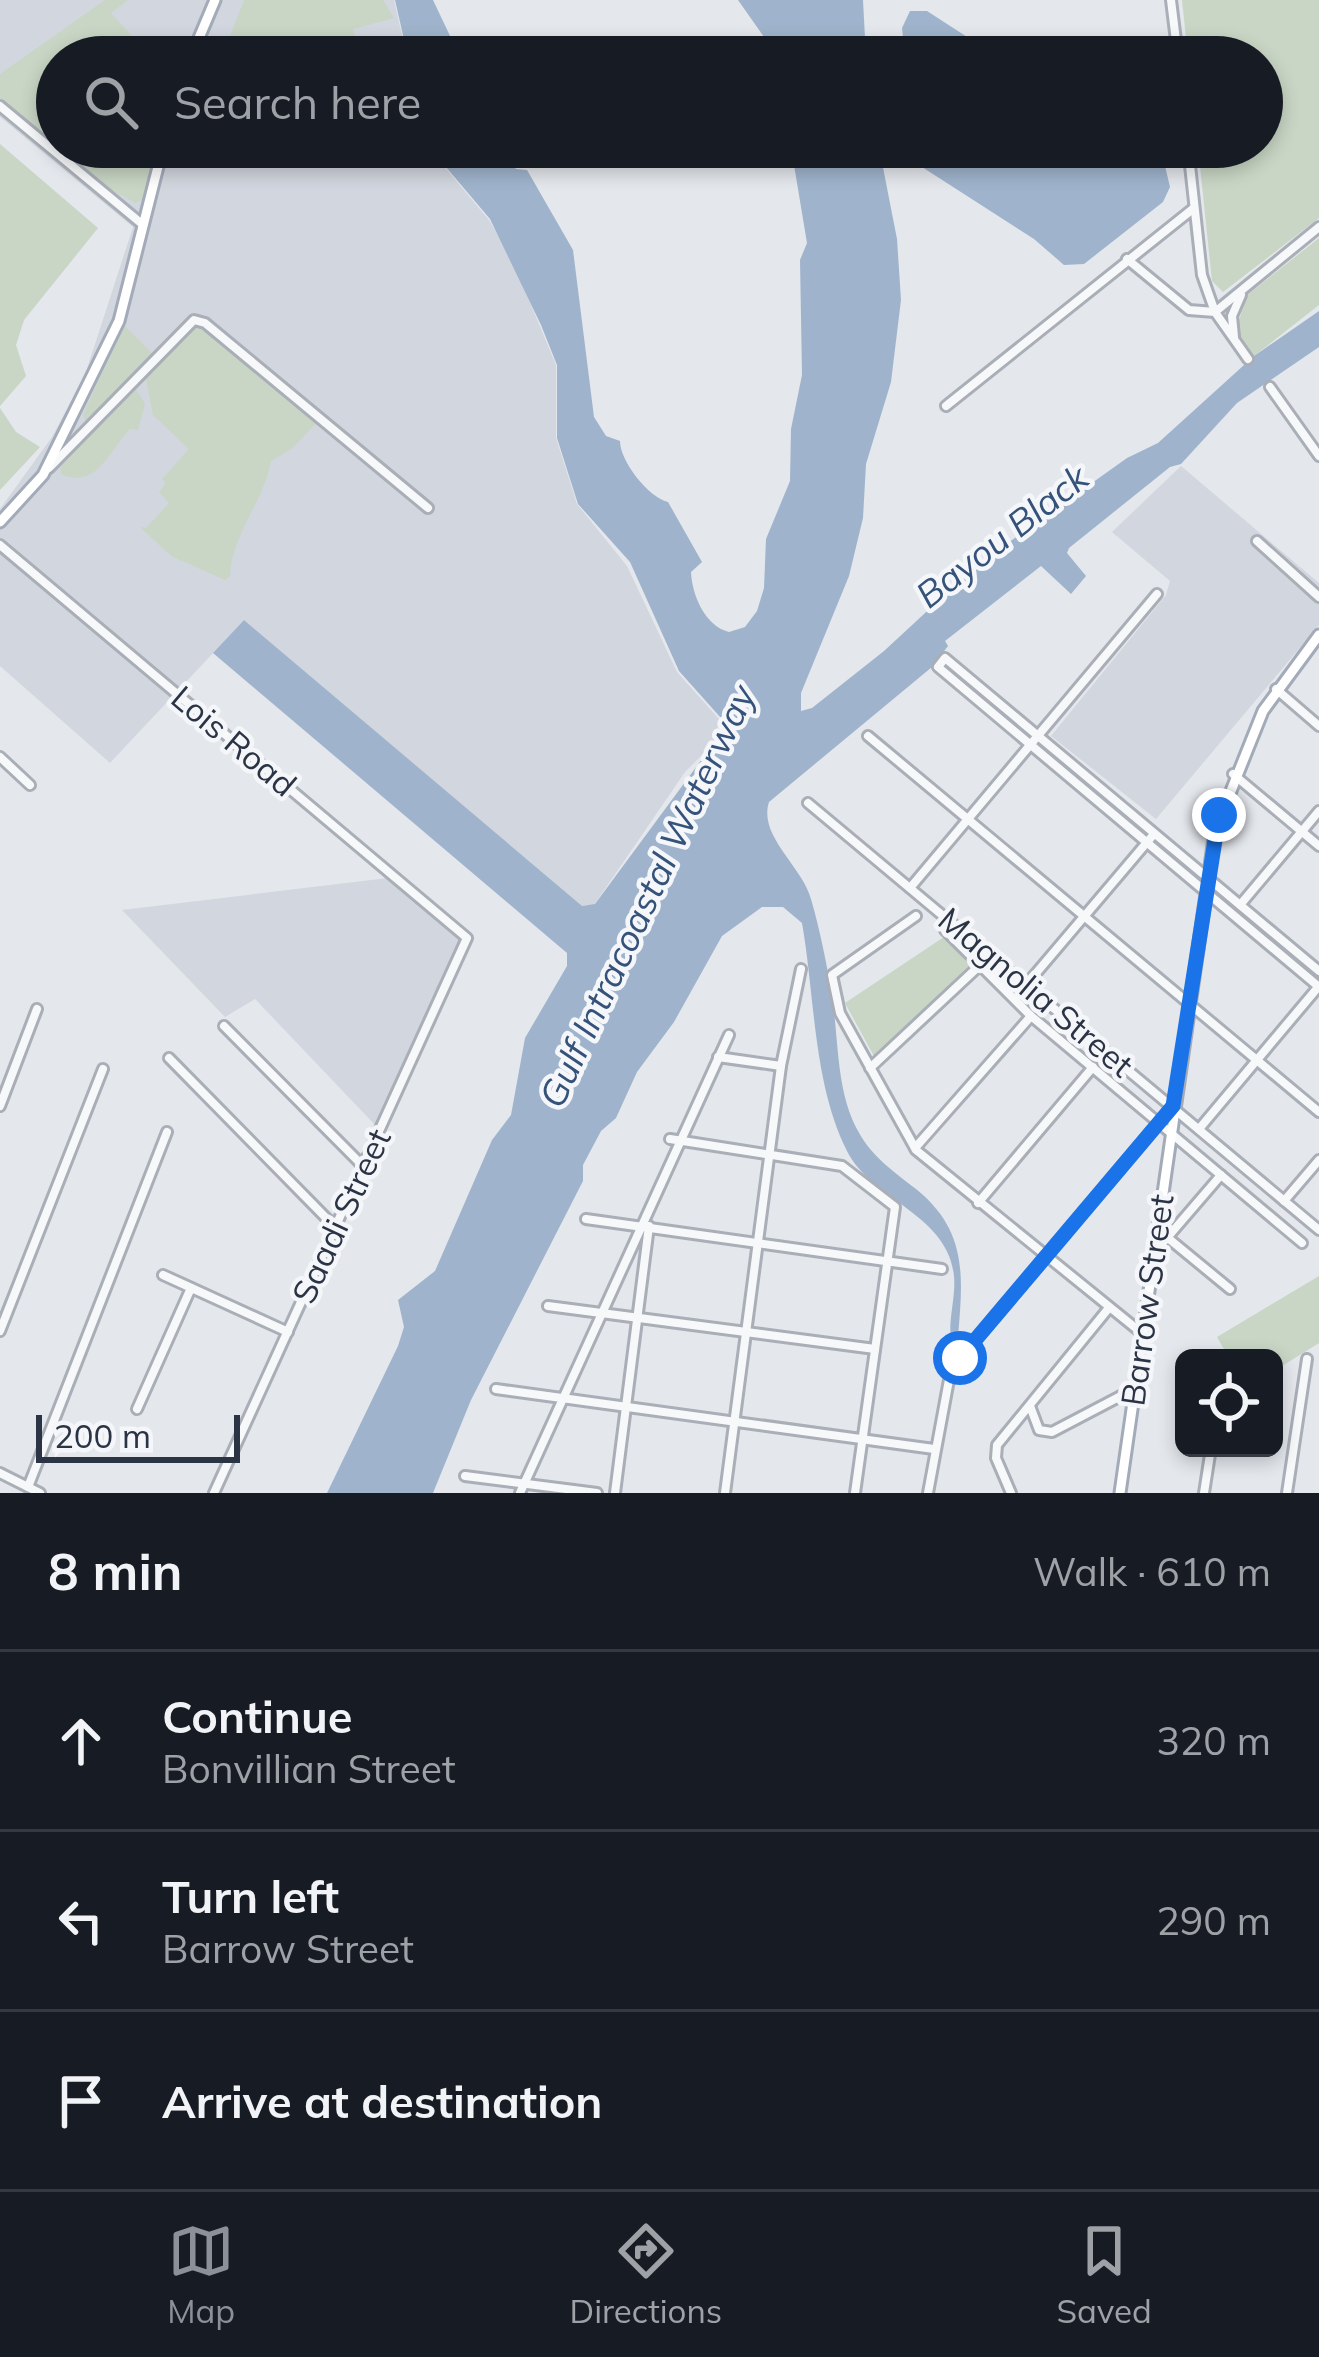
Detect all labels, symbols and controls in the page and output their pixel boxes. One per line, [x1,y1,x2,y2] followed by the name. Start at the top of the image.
[36,36,1283,168] search box
[78,69,144,135] icon: search
[174,74,421,130] text: Search here
[906,453,1098,617] water label: Bayou Black
[529,676,765,1114] water label: Gulf Intracoastal Waterway
[164,677,305,805] street label: Lois Road
[1192,788,1246,842] route end
[931,898,1142,1085] street label: Magnolia Street
[282,1122,399,1310] street label: Saadi Street
[1111,1192,1182,1408] street label: Barrow Street
[933,1331,987,1385] route start
[1175,1349,1283,1457] map controls
[1175,1349,1283,1457] button: locate
[36,1409,240,1462] scale bar
[54,1415,151,1456] text: 200 m
[48,1539,183,1603] text: 8 min
[1033,1547,1271,1596] text: Walk · 610 m
[162,1688,352,1744] text: Continue
[48,1708,114,1774] icon: ahead
[1156,1716,1271,1765] text: 320 m
[162,1744,456,1793] text: Bonvillian Street
[162,1868,339,1924] text: Turn left
[48,1888,114,1954] icon: left
[1156,1896,1271,1945] text: 290 m
[162,1924,414,1973] text: Barrow Street
[48,2068,114,2134] icon: arrive
[162,2073,602,2129] text: Arrive at destination
[167,2218,235,2331] tab: Map
[570,2218,722,2331] tab: Directions
[1057,2218,1152,2331] tab: Saved

